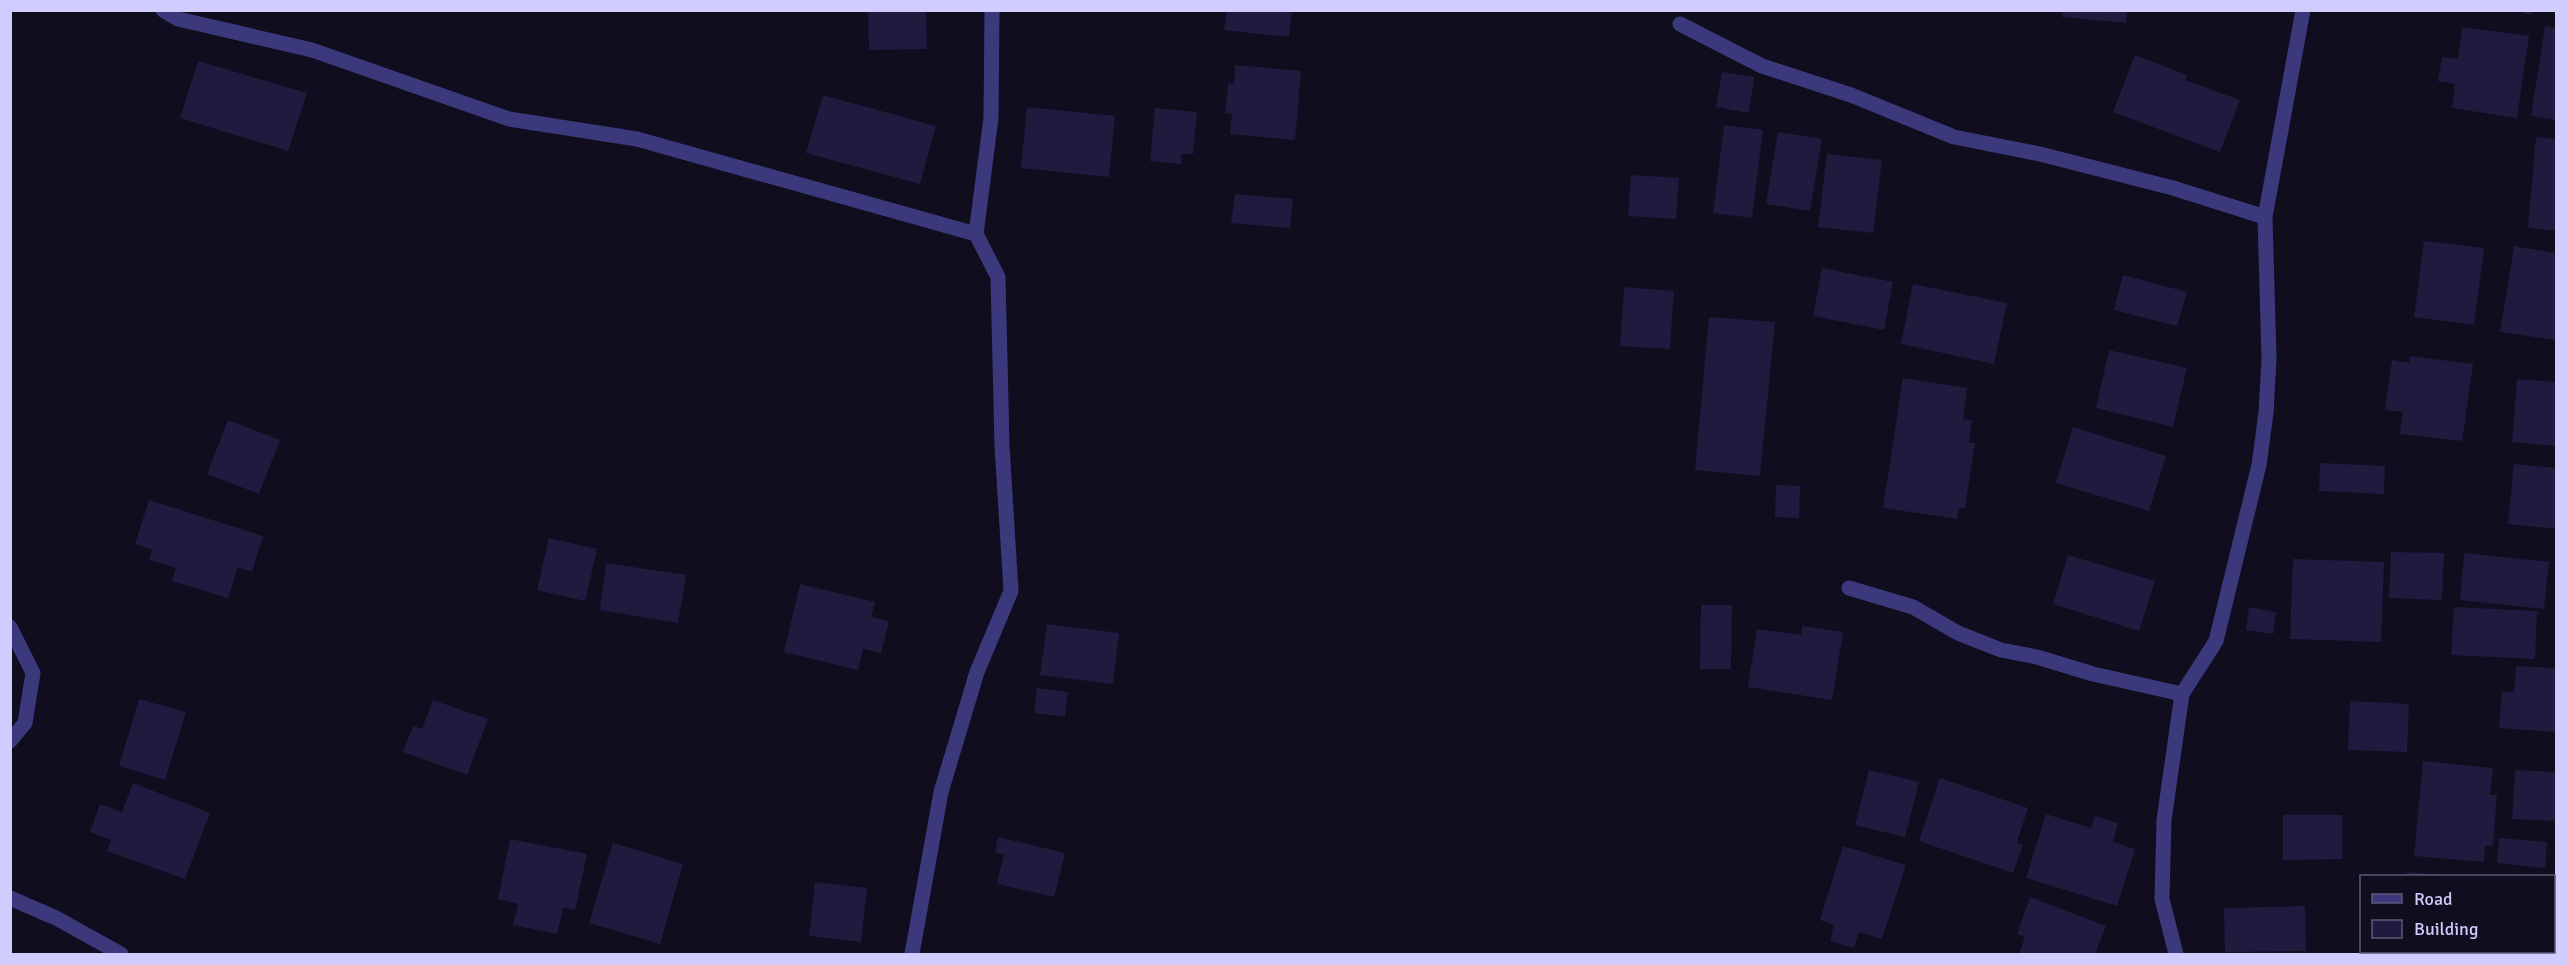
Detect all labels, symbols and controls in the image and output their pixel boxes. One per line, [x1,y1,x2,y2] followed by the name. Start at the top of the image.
[2360,875,2555,953] legend
[2414,888,2453,910] text: Road
[2414,918,2478,940] text: Building

